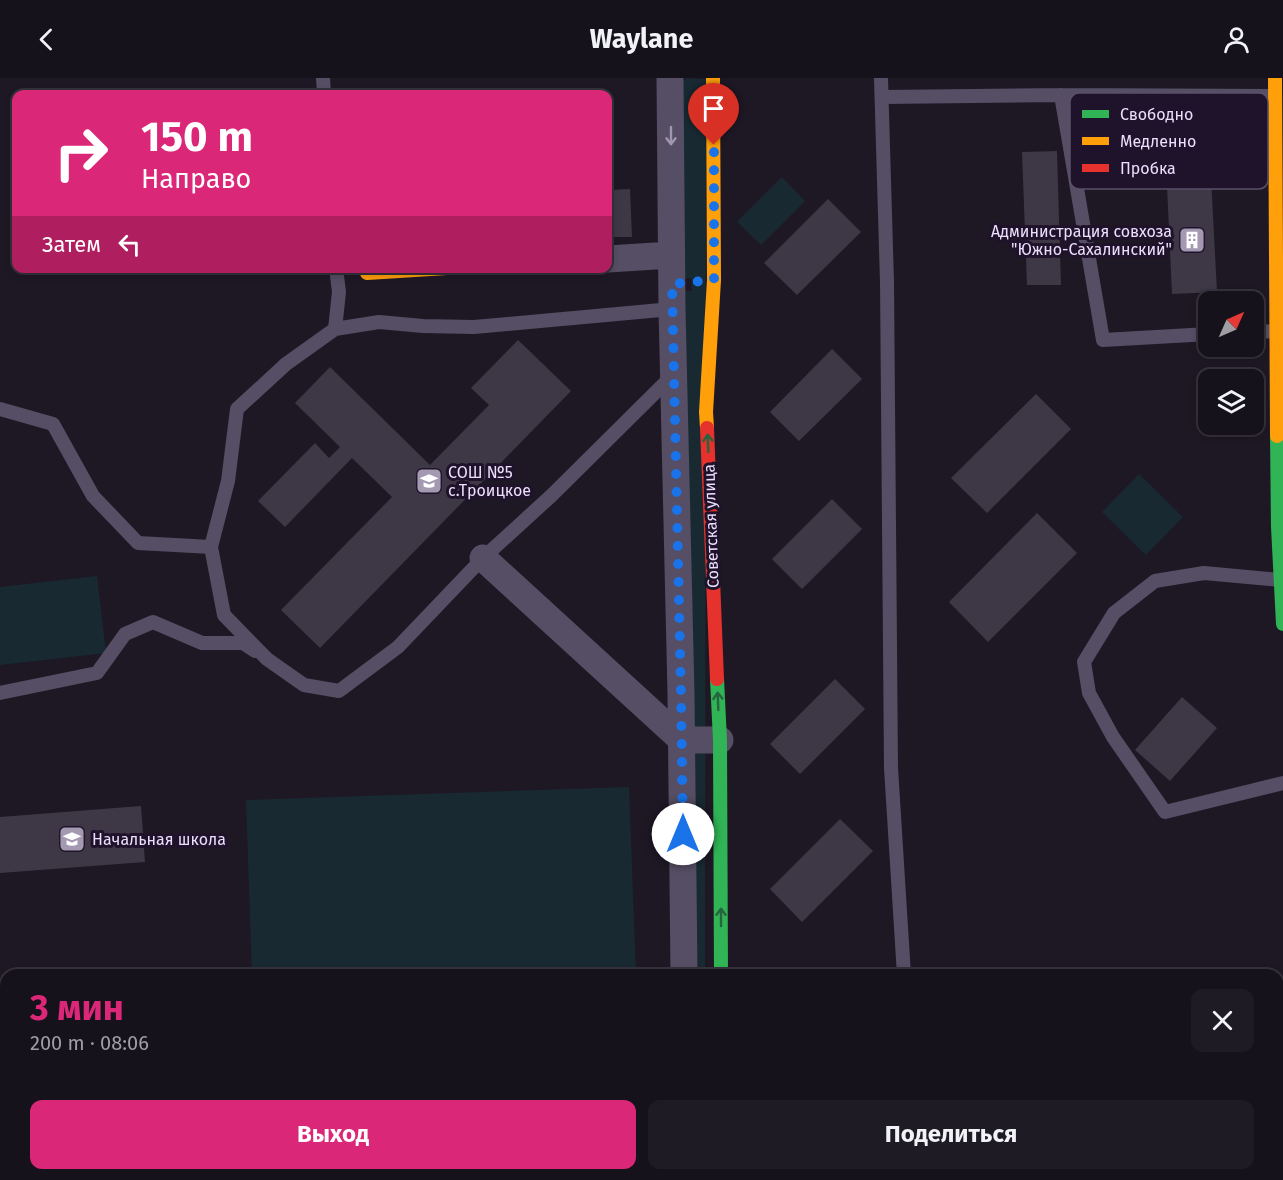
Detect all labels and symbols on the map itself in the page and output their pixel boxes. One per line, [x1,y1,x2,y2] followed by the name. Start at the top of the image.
[688,83,739,145] pin
[1070,93,1268,189] legend
[1120,105,1193,124] text: Свободно
[665,126,677,146] one-way arrow
[1120,132,1196,151] text: Медленно
[1120,159,1176,178] text: Пробка
[991,222,1172,259] place label: Администрация совхоза "Южно-Сахалинский"
[1177,225,1207,255] building icon: Администрация совхоза "Южно-Сахалинский"
[1198,291,1264,357] north arrow
[702,433,713,453] one-way arrow
[448,463,531,500] place label: СОШ №5 с.Троицкое
[699,464,723,588] street label: Советская улица
[414,466,444,496] school or university icon: СОШ №5 с.Троицкое
[712,691,724,711] one-way arrow
[651,802,715,866] position arrow
[57,824,87,854] school or university icon: Начальная школа
[92,830,226,849] place label: Начальная школа
[715,907,726,927] one-way arrow

